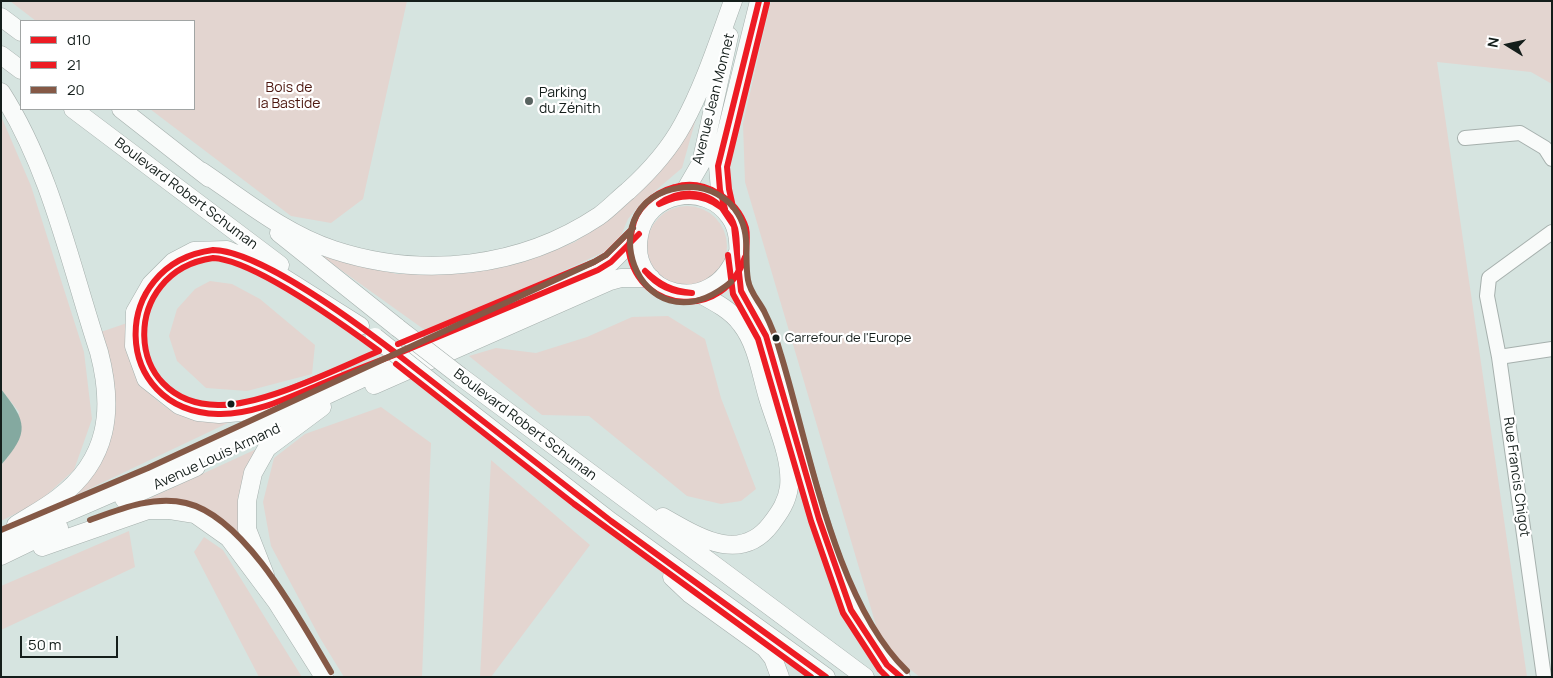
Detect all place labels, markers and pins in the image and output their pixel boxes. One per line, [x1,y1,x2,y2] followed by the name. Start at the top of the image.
[539,85,600,118] place label: Parking du Zénith
[523,95,535,107] marker: Parking du Zénith
[785,330,911,346] place label: Carrefour de l'Europe
[771,333,781,343] marker: Carrefour de l'Europe
[226,399,236,409] unlabelled marker

